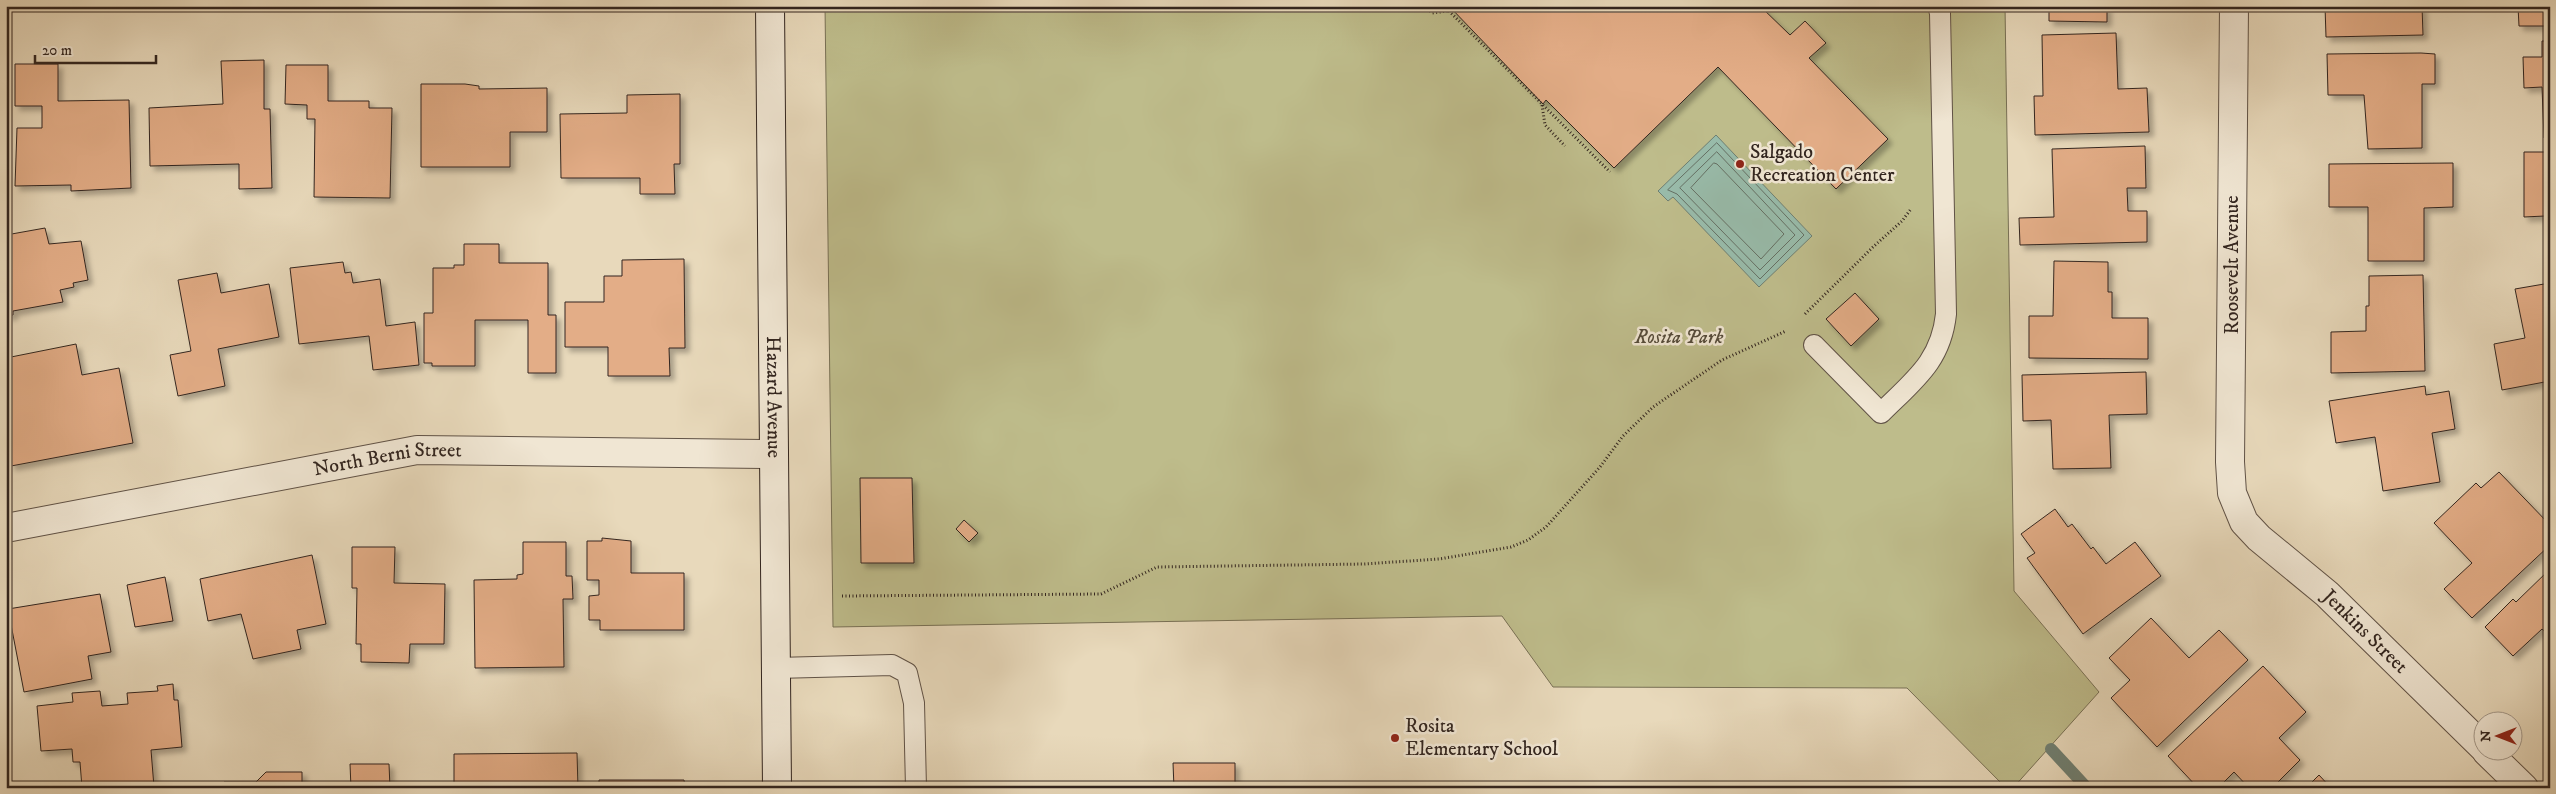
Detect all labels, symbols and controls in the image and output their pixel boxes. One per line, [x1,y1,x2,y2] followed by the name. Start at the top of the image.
[35,32,156,64] scale bar
[42,41,72,60] text: 20 m
[1750,140,1895,188] place label: Salgado Recreation Center
[1734,158,1746,170] marker: Salgado Recreation Center
[2220,196,2245,334] street label: Roosevelt Avenue
[1634,325,1724,350] park label: Rosita Park
[760,336,787,458] street label: Hazard Avenue
[311,437,462,482] street label: North Berni Street
[2316,583,2413,679] street label: Jenkins Street
[2474,712,2524,762] north arrow
[1405,714,1558,762] place label: Rosita Elementary School
[2477,730,2495,742] text: N
[1389,732,1401,744] marker: Rosita Elementary School

